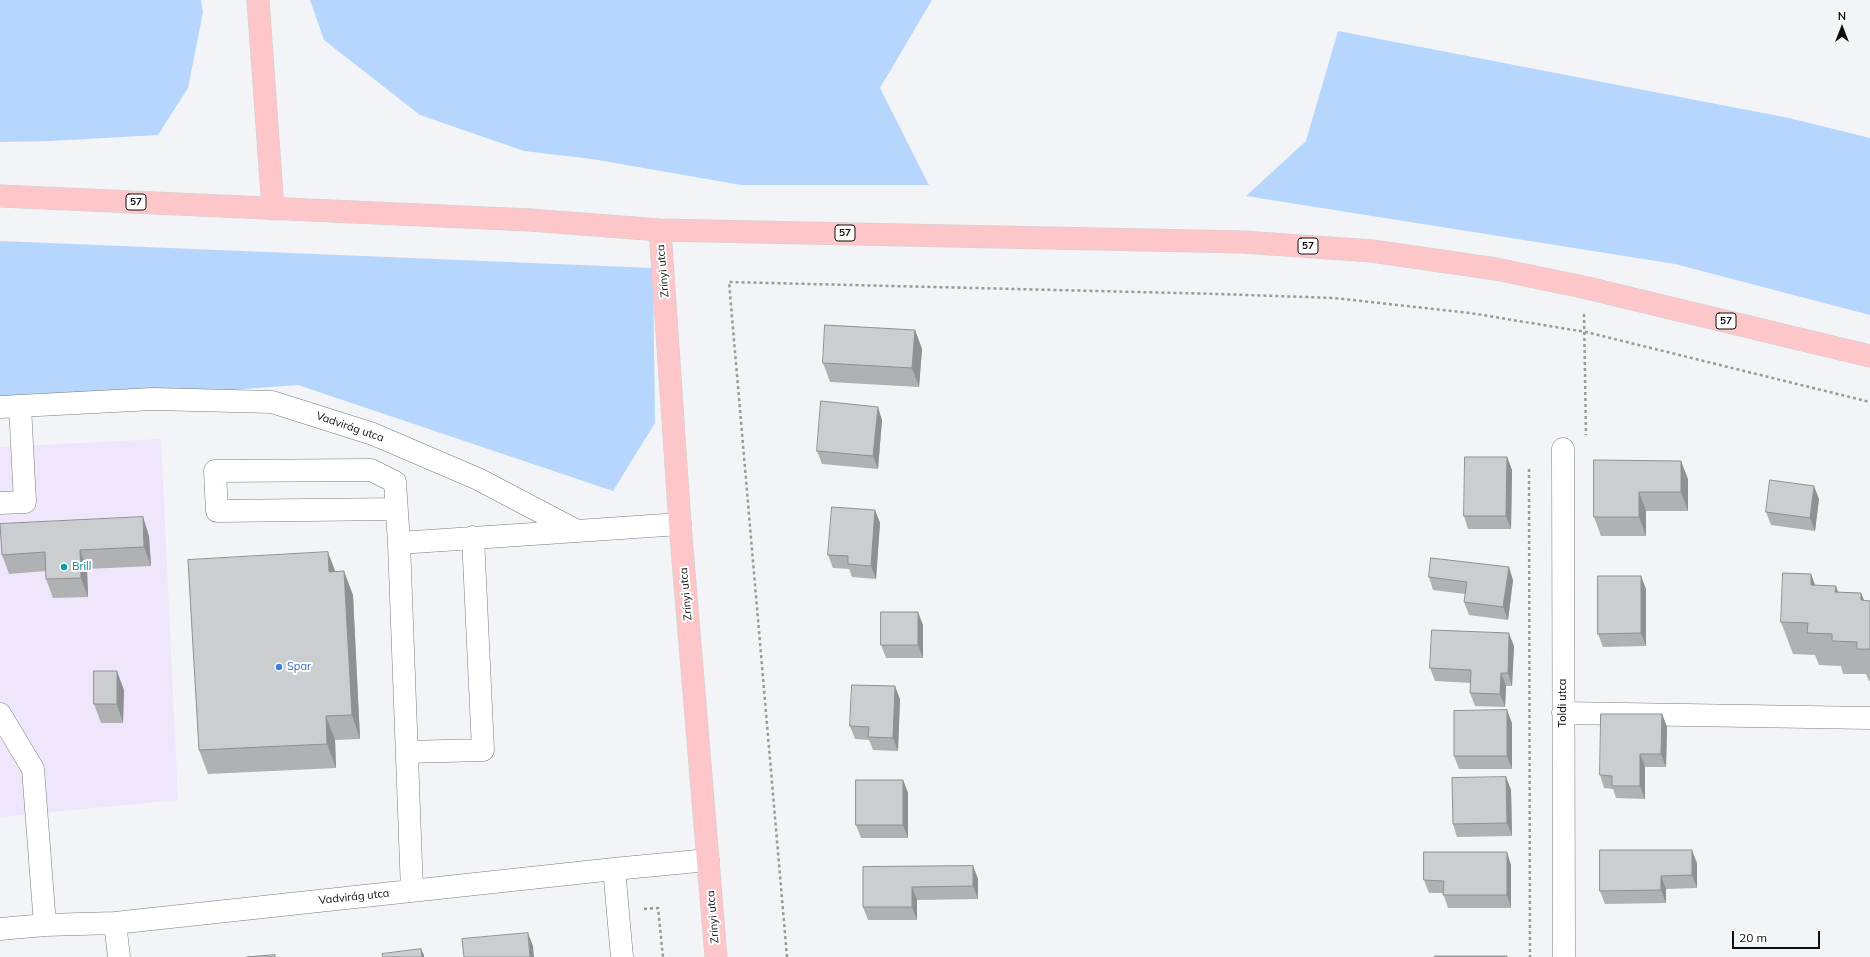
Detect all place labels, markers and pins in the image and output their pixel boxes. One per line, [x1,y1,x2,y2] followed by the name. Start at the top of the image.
[72,560,91,574] place label: Brill
[59,562,69,572] marker: Brill
[287,660,311,674] place label: Spar
[274,662,284,672] marker: Spar

